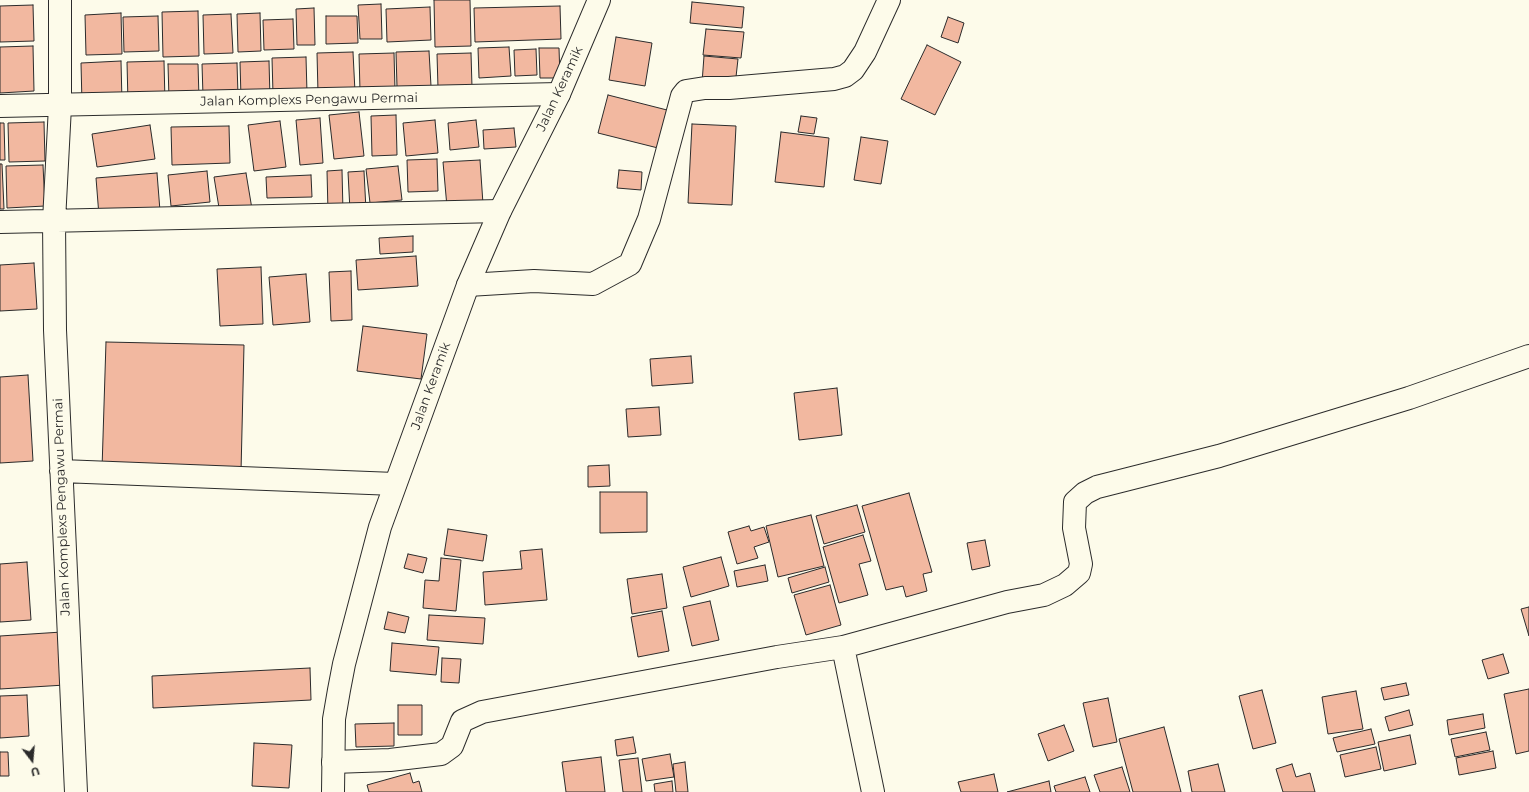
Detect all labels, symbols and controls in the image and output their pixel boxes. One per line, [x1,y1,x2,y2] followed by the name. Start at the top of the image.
[534,44,586,134] street label: Jalan Keramik
[200,90,418,110] street label: Jalan Komplexs Pengawu Permai
[408,340,454,432] street label: Jalan Keramik
[50,398,74,616] street label: Jalan Komplexs Pengawu Permai
[12,740,52,780] north arrow
[29,764,41,779] text: U

